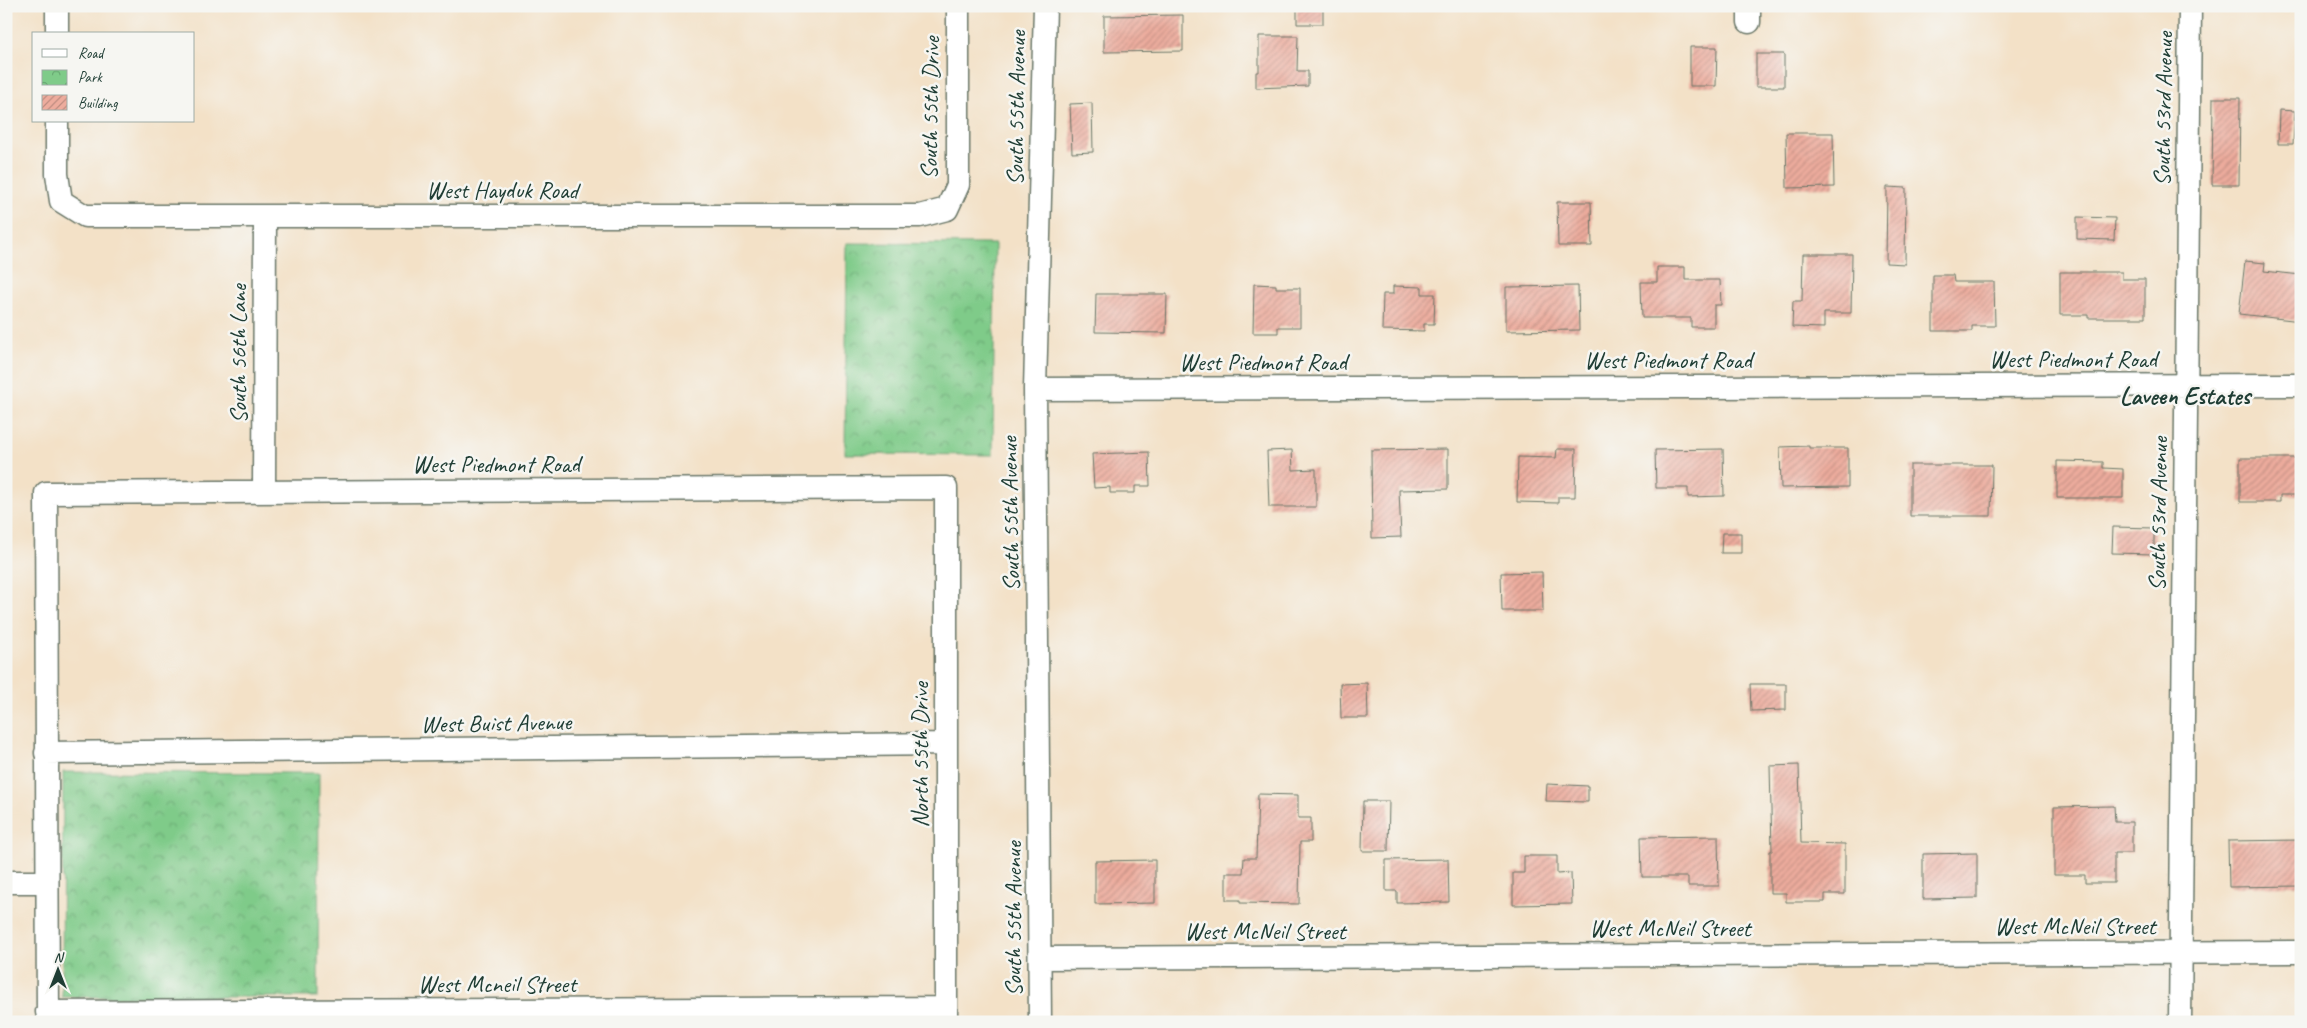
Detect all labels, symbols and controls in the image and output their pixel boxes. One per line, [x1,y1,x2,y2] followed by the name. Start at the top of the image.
[1000,28,1032,186] street label: South 55th Avenue
[2147,29,2179,186] street label: South 53rd Avenue
[32,32,195,122] legend
[914,34,946,180] street label: South 55th Drive
[78,44,105,63] text: Road
[78,68,103,87] text: Park
[78,94,118,113] text: Building
[426,175,581,205] street label: West Hayduk Road
[223,282,253,423] street label: South 56th Lane
[1989,344,2160,374] street label: West Piedmont Road
[1584,345,1755,375] street label: West Piedmont Road
[1179,347,1350,377] street label: West Piedmont Road
[2120,380,2253,412] district label: Laveen Estates
[994,434,1026,592] street label: South 55th Avenue
[2142,434,2174,591] street label: South 53rd Avenue
[412,449,583,479] street label: West Piedmont Road
[905,680,935,828] street label: North 55th Drive
[421,707,574,739] street label: West Buist Avenue
[998,839,1028,996] street label: South 55th Avenue
[1994,911,2158,941] street label: West McNeil Street
[1589,913,1753,943] street label: West McNeil Street
[1184,916,1348,946] street label: West McNeil Street
[32,946,82,996] north arrow
[54,949,65,966] text: N
[418,969,578,999] street label: West Mcneil Street

